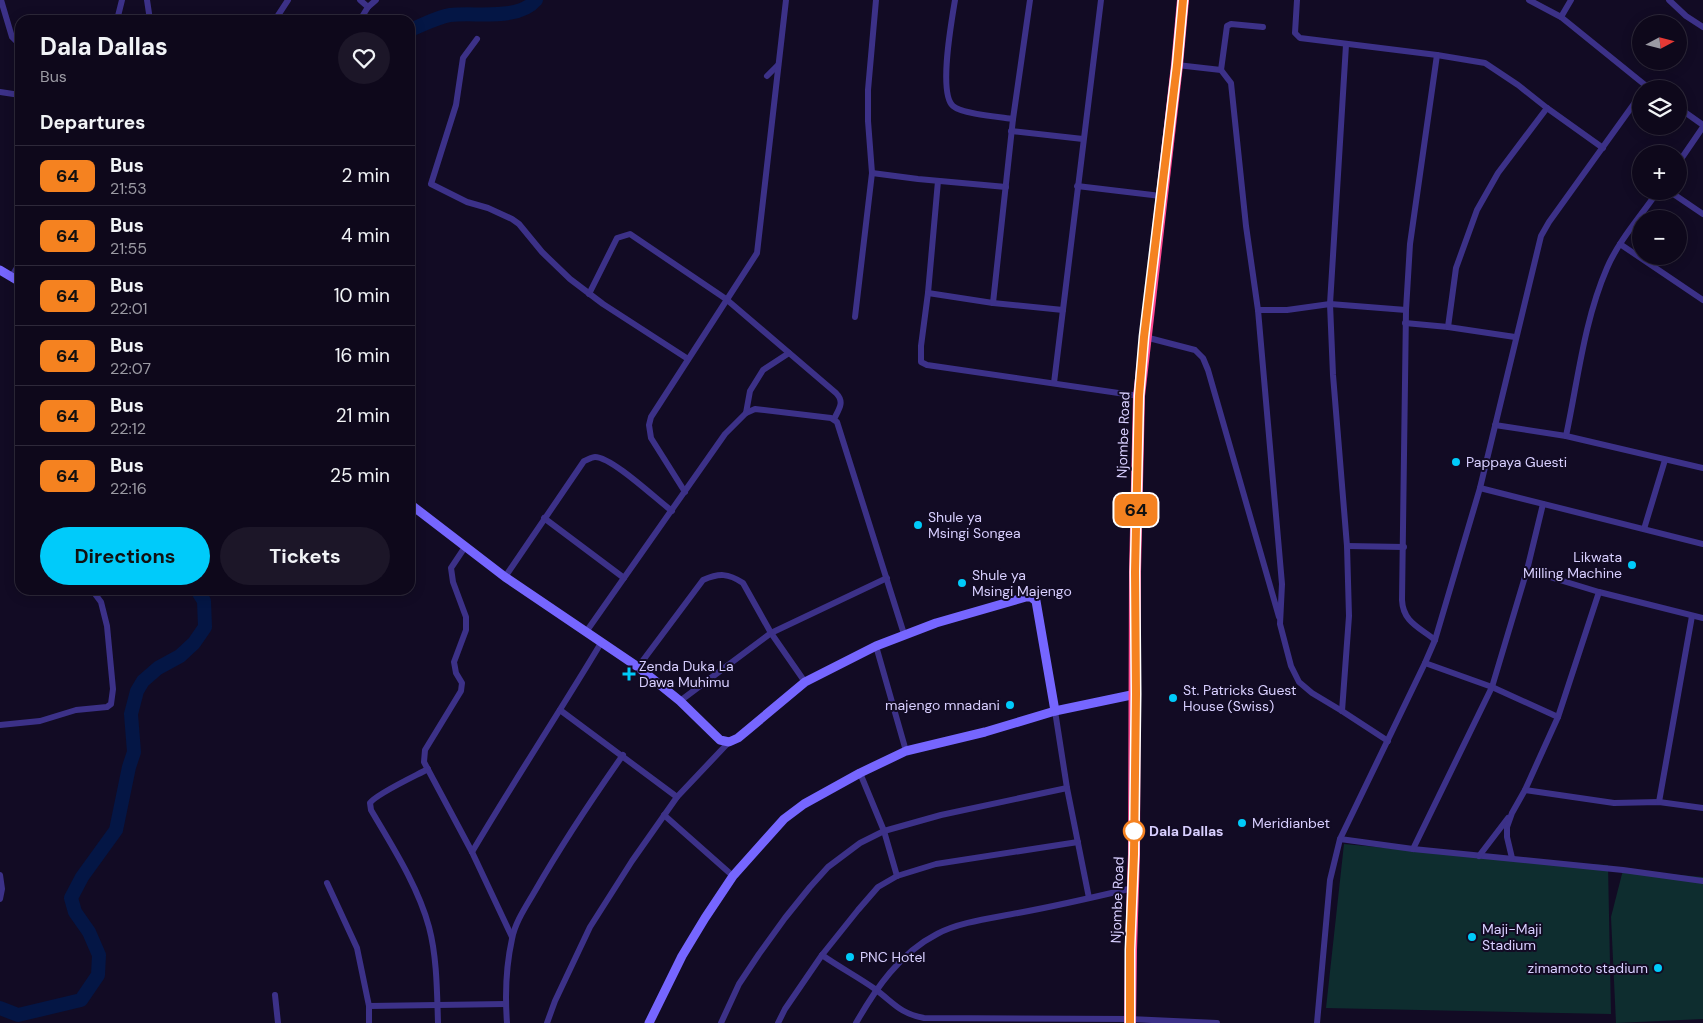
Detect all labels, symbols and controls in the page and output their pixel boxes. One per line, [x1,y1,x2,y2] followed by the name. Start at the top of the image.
[1632,15,1688,70] north arrow
[1632,15,1687,265] map controls
[40,31,168,62] text: Dala Dallas
[338,32,390,84] button: heart
[40,66,67,87] text: Bus
[1632,80,1687,135] button: layers
[40,110,145,135] text: Departures
[1632,145,1687,200] button: +
[110,153,144,178] text: Bus
[342,163,390,188] text: 2 min
[56,164,79,188] text: 64
[110,178,147,199] text: 21:53
[1632,210,1687,265] button: −
[110,213,144,238] text: Bus
[341,223,390,248] text: 4 min
[56,224,79,248] text: 64
[110,238,147,259] text: 21:55
[110,273,144,298] text: Bus
[334,283,390,308] text: 10 min
[56,284,79,308] text: 64
[110,298,148,319] text: 22:01
[110,333,144,358] text: Bus
[335,343,390,368] text: 16 min
[56,344,79,368] text: 64
[110,358,151,379] text: 22:07
[1112,391,1134,479] street label: Njombe Road
[110,393,144,418] text: Bus
[336,403,390,428] text: 21 min
[56,404,79,428] text: 64
[110,418,146,439] text: 22:12
[110,453,144,478] text: Bus
[1466,453,1567,471] place label: Pappaya Guesti
[1450,456,1462,468] marker: Pappaya Guesti
[330,463,390,488] text: 25 min
[56,464,79,488] text: 64
[110,478,147,499] text: 22:16
[1114,494,1158,526] line badge: 64
[1124,498,1148,522] text: 64
[928,508,1021,542] place label: Shule ya Msingi Songea
[912,519,924,531] marker: Shule ya Msingi Songea
[40,527,210,585] button: Directions
[220,527,390,585] button: Tickets
[1523,548,1622,582] place label: Likwata Milling Machine
[1626,559,1638,571] marker: Likwata Milling Machine
[972,566,1072,600] place label: Shule ya Msingi Majengo
[956,577,968,589] marker: Shule ya Msingi Majengo
[639,657,734,691] place label: Zenda Duka La Dawa Muhimu
[623,668,635,680] marker: Zenda Duka La Dawa Muhimu
[1183,681,1297,715] place label: St. Patricks Guest House (Swiss)
[1167,692,1179,704] marker: St. Patricks Guest House (Swiss)
[885,696,1000,714] place label: majengo mnadani
[1004,699,1016,711] marker: majengo mnadani
[1252,814,1330,832] place label: Meridianbet
[1236,817,1248,829] marker: Meridianbet
[1123,820,1145,842] marker: Dala Dallas
[1149,822,1224,840] place label: Dala Dallas
[1106,856,1128,944] street label: Njombe Road
[1482,920,1542,954] place label: Maji-Maji Stadium
[1466,931,1478,943] marker: Maji-Maji Stadium
[860,948,925,966] place label: PNC Hotel
[844,951,856,963] marker: PNC Hotel
[1528,959,1648,977] place label: zimamoto stadium
[1652,962,1664,974] marker: zimamoto stadium

